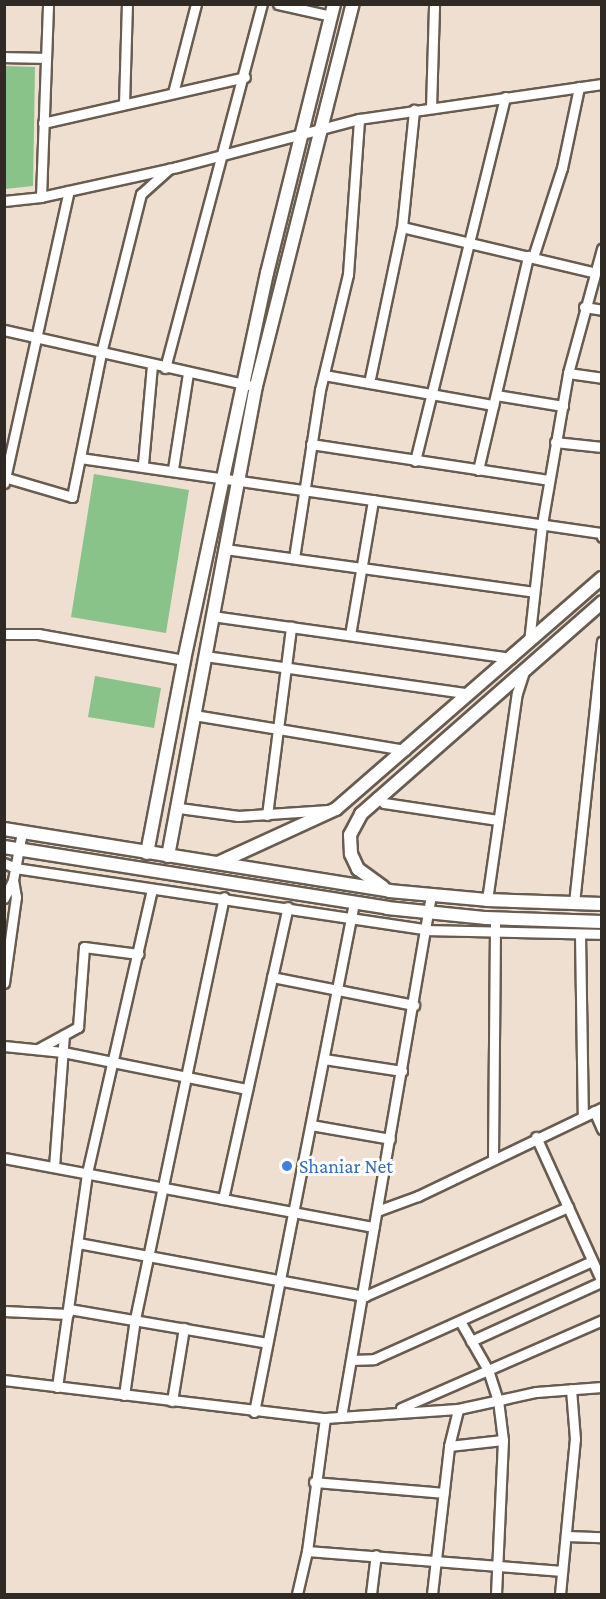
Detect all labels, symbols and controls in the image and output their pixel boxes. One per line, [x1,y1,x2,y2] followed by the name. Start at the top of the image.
[299,1154,393,1178] place label: Shaniar Net
[280,1159,294,1173] marker: Shaniar Net

